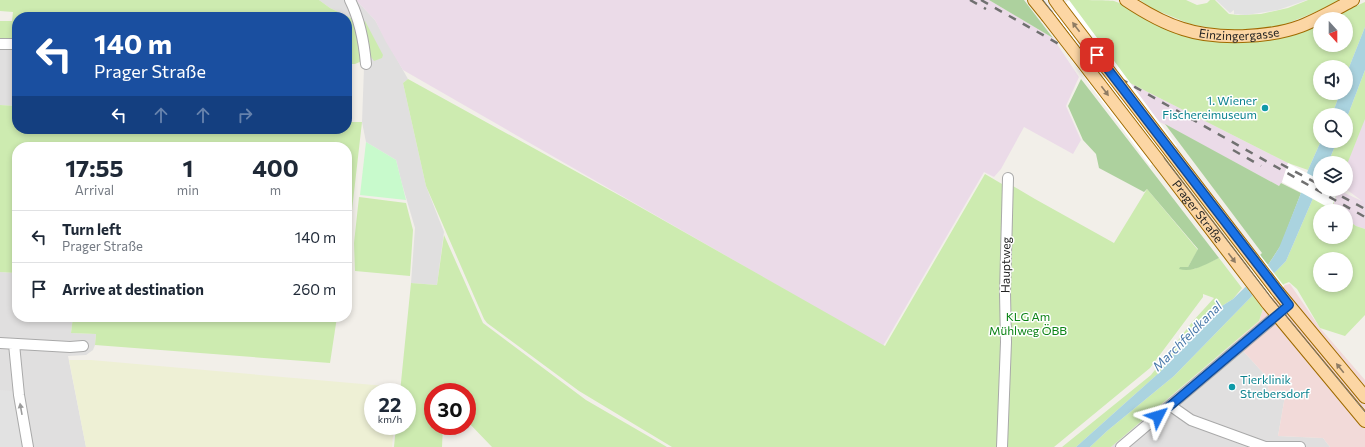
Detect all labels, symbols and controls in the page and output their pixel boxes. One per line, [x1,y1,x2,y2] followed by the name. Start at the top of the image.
[1313,12,1353,52] north arrow
[1313,12,1353,292] map controls
[1072,22,1080,33] one-way arrow
[1198,24,1280,42] street label: Einzingergasse
[94,26,172,60] text: 140 m
[28,28,80,80] icon: left
[1080,38,1114,72] pin
[1086,44,1108,66] icon: arrive
[94,60,206,82] text: Prager Straße
[1313,60,1353,100] button: sound
[1101,86,1109,97] one-way arrow
[1162,93,1257,121] place label: 1. Wiener Fischereimuseum
[1260,103,1270,113] marker: 1. Wiener Fischereimuseum
[108,104,130,126] icon: left
[150,104,172,126] icon: ahead
[192,104,214,126] icon: ahead
[234,104,256,126] icon: right
[1313,108,1353,148] button: search
[65,153,124,182] text: 17:55
[182,153,193,182] text: 1
[252,153,299,182] text: 400
[1313,156,1353,196] button: layers
[1170,177,1227,245] street label: Prager Straße
[75,182,114,198] text: Arrival
[177,182,199,198] text: min
[270,182,281,198] text: m
[1313,204,1353,244] button: +
[62,220,121,238] text: Turn left
[28,226,50,248] icon: left
[295,228,336,246] text: 140 m
[998,236,1012,293] street label: Hauptweg
[62,238,143,254] text: Prager Straße
[1228,252,1237,263] one-way arrow
[1313,252,1353,292] button: −
[28,278,50,300] icon: arrive
[62,280,204,298] text: Arrive at destination
[293,280,336,298] text: 260 m
[1149,297,1226,374] water label: Marchfeldkanal
[989,309,1067,337] park label: KLG Am Mühlweg ÖBB
[1335,362,1344,373] one-way arrow
[1240,372,1310,400] place label: Tierklinik Strebersdorf
[1227,382,1237,392] marker: Tierklinik Strebersdorf
[424,383,476,435] speed limit sign: 30
[379,392,401,416] text: 22
[1137,395,1179,437] position arrow
[18,403,24,415] one-way arrow
[378,413,402,425] text: km/h

